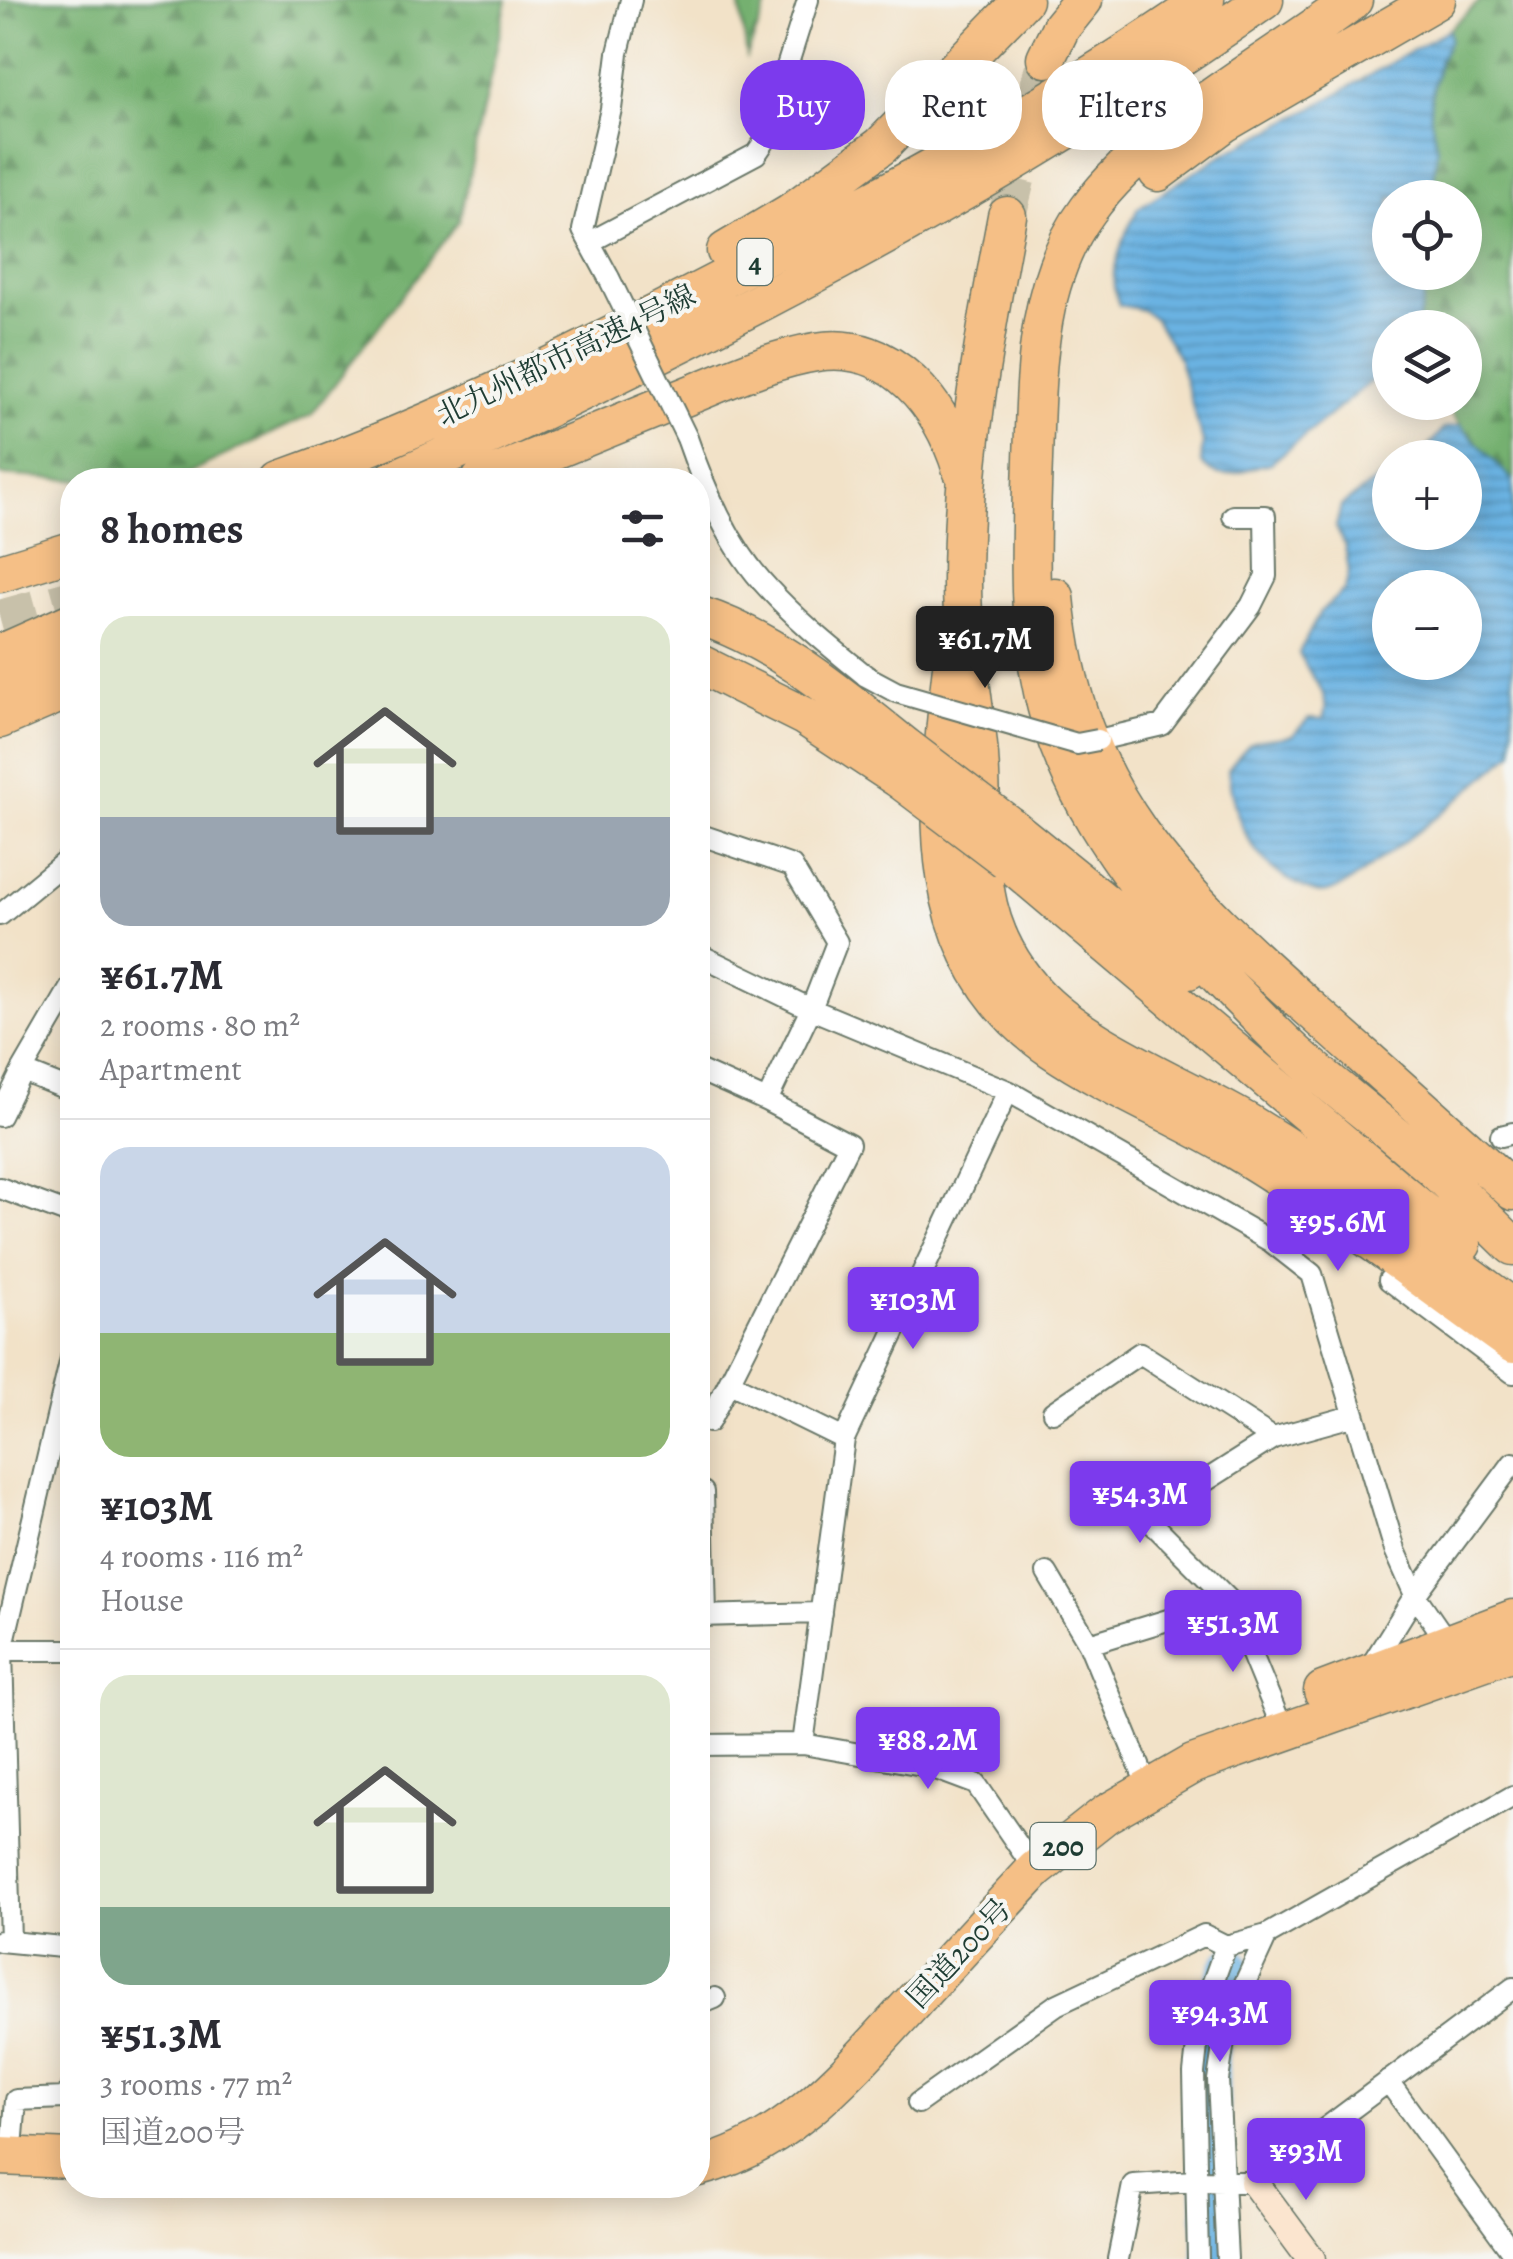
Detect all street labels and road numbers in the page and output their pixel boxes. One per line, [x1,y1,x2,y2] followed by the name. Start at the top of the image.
[738,239,772,285] road number: 4
[430,275,702,435] street label: 北九州都市高速4号線
[1030,1823,1096,1869] road number: 200
[898,1890,1020,2016] street label: 国道200号

